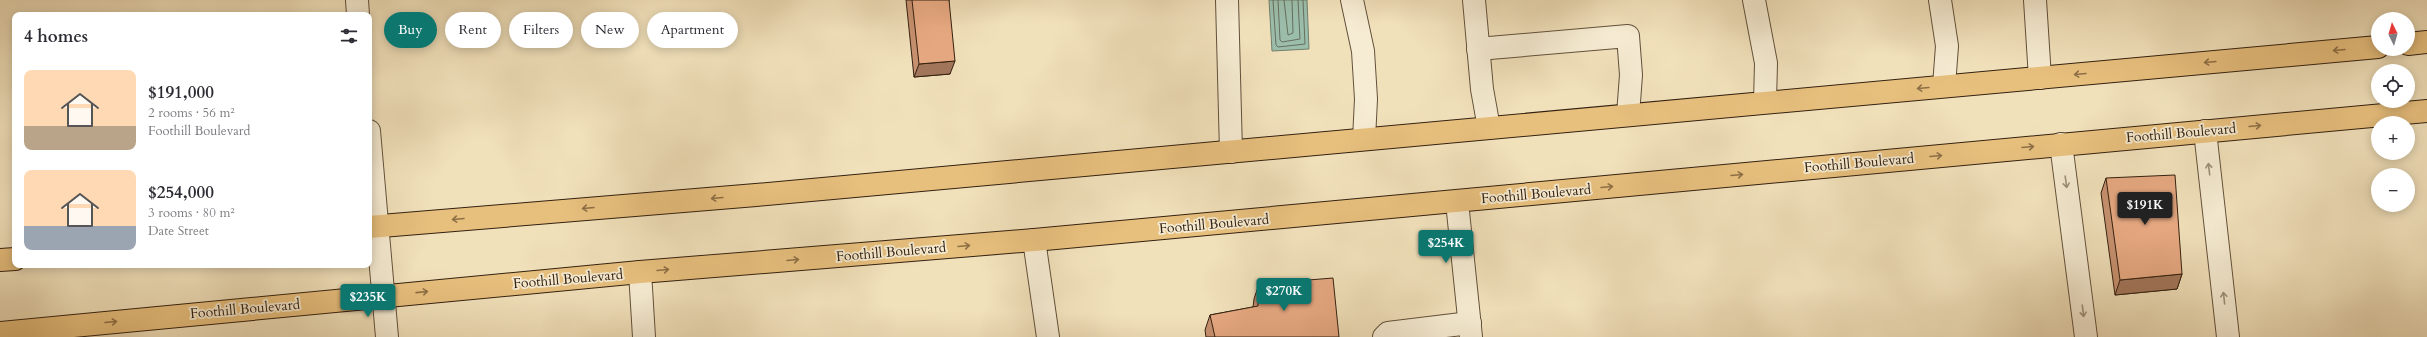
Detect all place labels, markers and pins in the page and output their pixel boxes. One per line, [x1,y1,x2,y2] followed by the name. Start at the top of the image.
[2117,192,2173,226] pin: $191K
[1418,230,1474,264] pin: $254K
[1256,278,1312,312] pin: $270K
[340,284,396,318] pin: $235K

